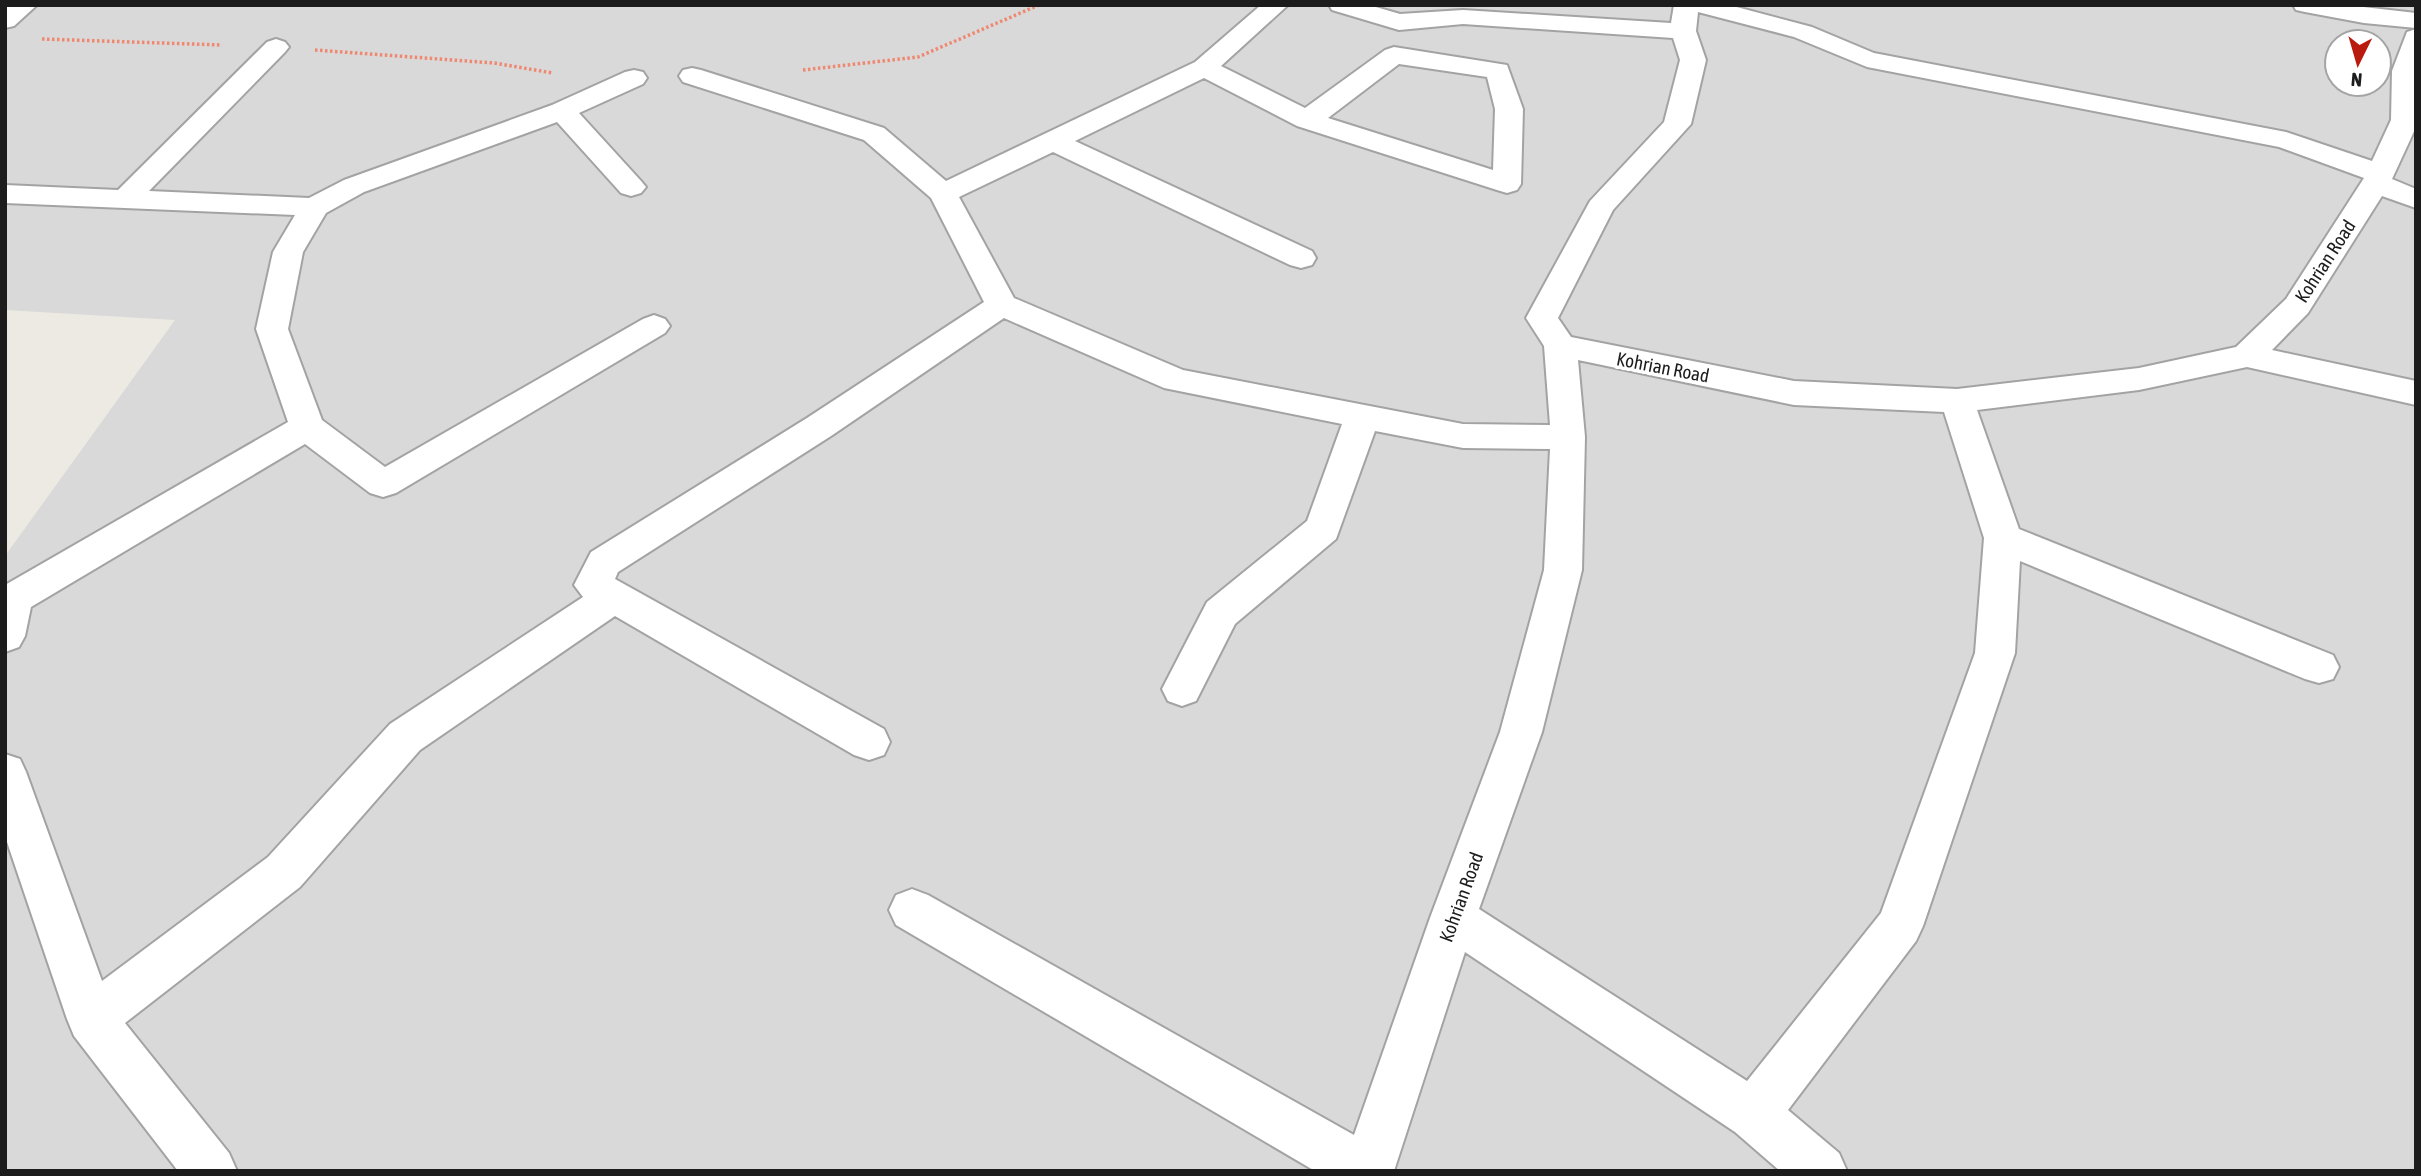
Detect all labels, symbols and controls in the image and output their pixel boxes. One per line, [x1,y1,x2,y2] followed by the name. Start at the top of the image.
[2323,28,2393,98] north arrow
[2350,68,2363,91] text: N
[2290,216,2360,306] street label: Kohrian Road
[1615,347,1711,387] street label: Kohrian Road
[1435,849,1487,945] street label: Kohrian Road

